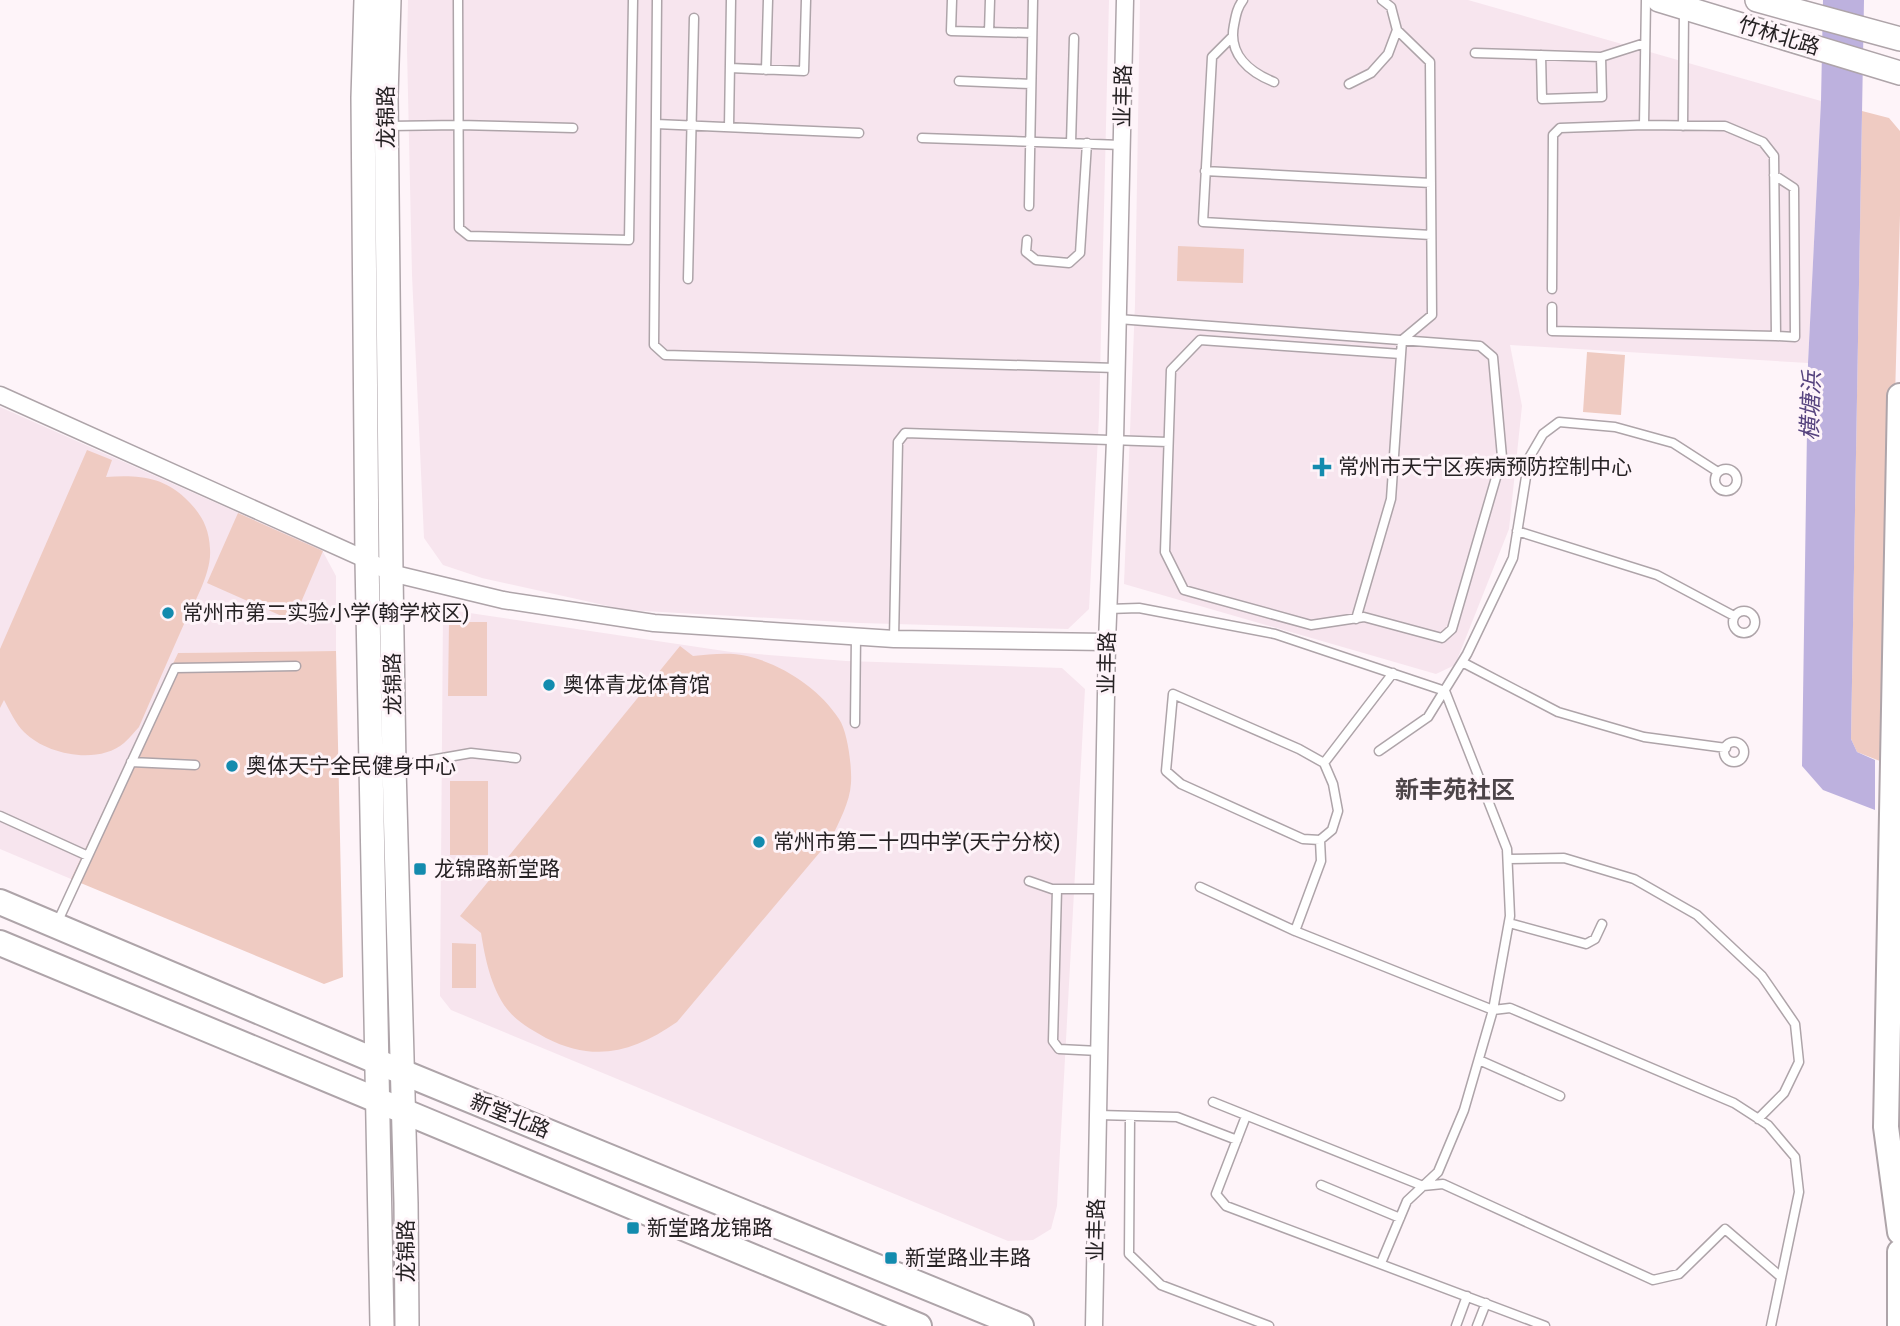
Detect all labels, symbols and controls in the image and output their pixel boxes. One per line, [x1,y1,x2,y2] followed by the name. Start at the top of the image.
[1735,12,1823,60] street label: 竹林北路
[1110,64,1136,128] street label: 业丰路
[374,86,398,149] street label: 龙锦路
[1796,369,1826,441] water label: 横塘浜
[1338,455,1632,479] place label: 常州市天宁区疾病预防控制中心
[1312,457,1332,477] marker: 常州市天宁区疾病预防控制中心
[182,601,470,625] place label: 常州市第二实验小学(翰学校区)
[160,605,176,621] marker: 常州市第二实验小学(翰学校区)
[1094,631,1120,695] street label: 业丰路
[380,652,406,716] street label: 龙锦路
[563,673,710,697] place label: 奥体青龙体育馆
[541,677,557,693] marker: 奥体青龙体育馆
[246,754,456,778] place label: 奥体天宁全民健身中心
[224,758,240,774] marker: 奥体天宁全民健身中心
[1395,776,1515,804] district label: 新丰苑社区
[773,830,1061,854] place label: 常州市第二十四中学(天宁分校)
[751,834,767,850] marker: 常州市第二十四中学(天宁分校)
[434,857,560,881] place label: 龙锦路新堂路
[412,861,428,877] marker: 龙锦路新堂路
[467,1089,553,1143] street label: 新堂北路
[1083,1198,1109,1262] street label: 业丰路
[647,1216,773,1240] place label: 新堂路龙锦路
[394,1220,418,1283] street label: 龙锦路
[625,1220,641,1236] marker: 新堂路龙锦路
[905,1246,1031,1270] place label: 新堂路业丰路
[883,1250,899,1266] marker: 新堂路业丰路

